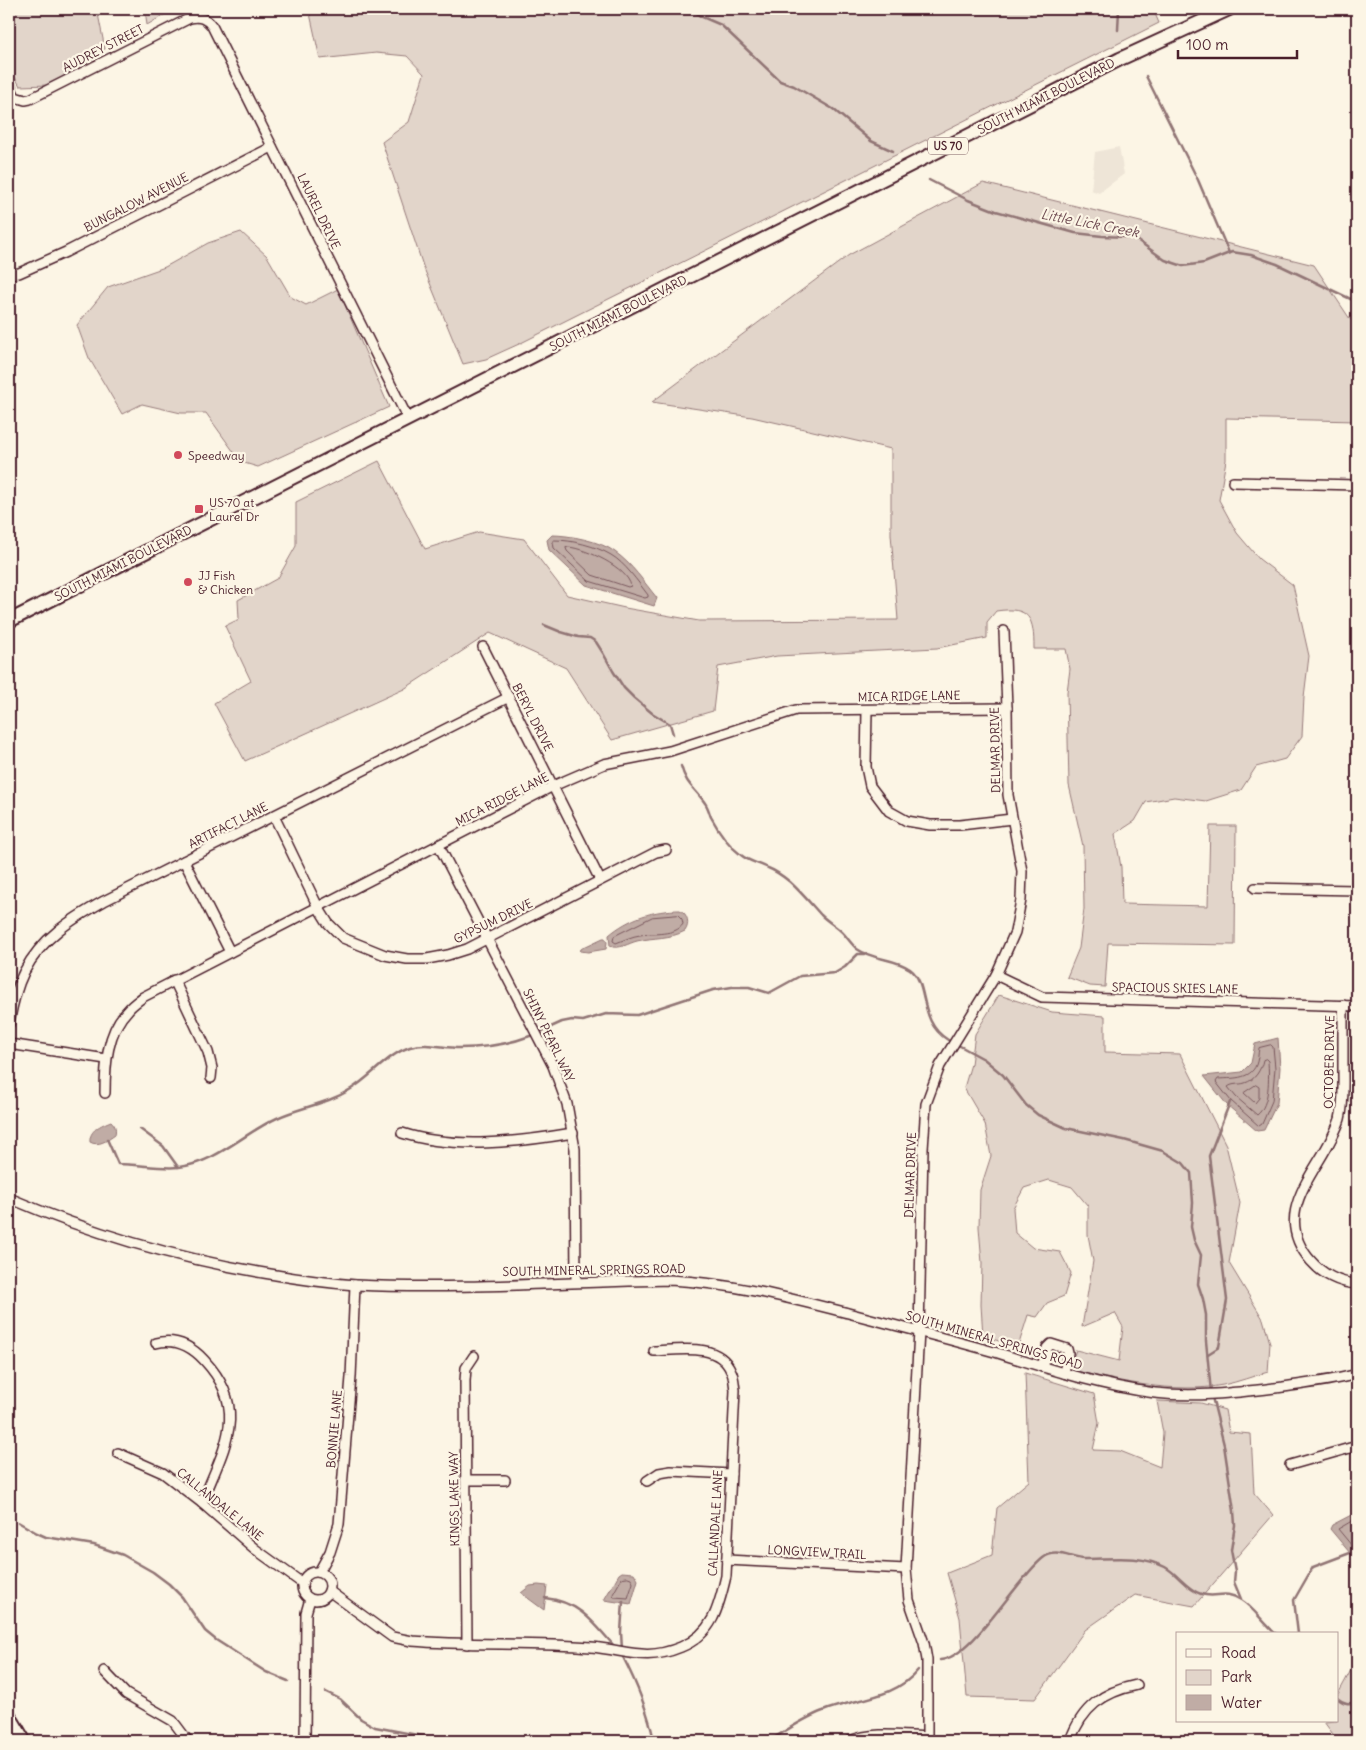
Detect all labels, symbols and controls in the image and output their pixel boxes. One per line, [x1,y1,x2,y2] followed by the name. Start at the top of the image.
[60,21,146,75] street label: AUDREY STREET
[1178,28,1297,60] scale bar
[1186,35,1228,54] text: 100 m
[975,55,1117,137] street label: SOUTH MIAMI BOULEVARD
[928,138,968,154] road number: US 70
[81,169,191,235] street label: BUNGALOW AVENUE
[294,171,344,251] street label: LAUREL DRIVE
[1040,205,1141,241] water label: Little Lick Creek
[547,272,689,354] street label: SOUTH MIAMI BOULEVARD
[188,448,245,463] place label: Speedway
[172,449,184,461] marker: Speedway
[209,495,259,524] place label: US 70 at Laurel Dr
[193,503,205,515] marker: US 70 at Laurel Dr
[52,522,194,604] street label: SOUTH MIAMI BOULEVARD
[198,568,253,597] place label: JJ Fish & Chicken
[182,576,194,588] marker: JJ Fish & Chicken
[509,680,557,754] street label: BERYL DRIVE
[857,688,961,704] street label: MICA RIDGE LANE
[987,707,1003,793] street label: DELMAR DRIVE
[453,769,551,829] street label: MICA RIDGE LANE
[186,799,270,851] street label: ARTIFACT LANE
[451,895,535,947] street label: GYPSUM DRIVE
[1112,979,1238,997] street label: SPACIOUS SKIES LANE
[520,986,578,1084] street label: SHINY PEARL WAY
[1321,1015,1337,1109] street label: OCTOBER DRIVE
[901,1132,919,1218] street label: DELMAR DRIVE
[502,1261,686,1279] street label: SOUTH MINERAL SPRINGS ROAD
[904,1308,1084,1372] street label: SOUTH MINERAL SPRINGS ROAD
[323,1389,345,1469] street label: BONNIE LANE
[446,1451,462,1547] street label: KINGS LAKE WAY
[174,1465,266,1543] street label: CALLANDALE LANE
[705,1469,725,1577] street label: CALLANDALE LANE
[767,1542,867,1562] street label: LONGVIEW TRAIL
[1176,1632,1338,1722] legend
[1221,1643,1256,1662] text: Road
[1221,1667,1252,1686] text: Park
[1221,1693,1262,1712] text: Water

